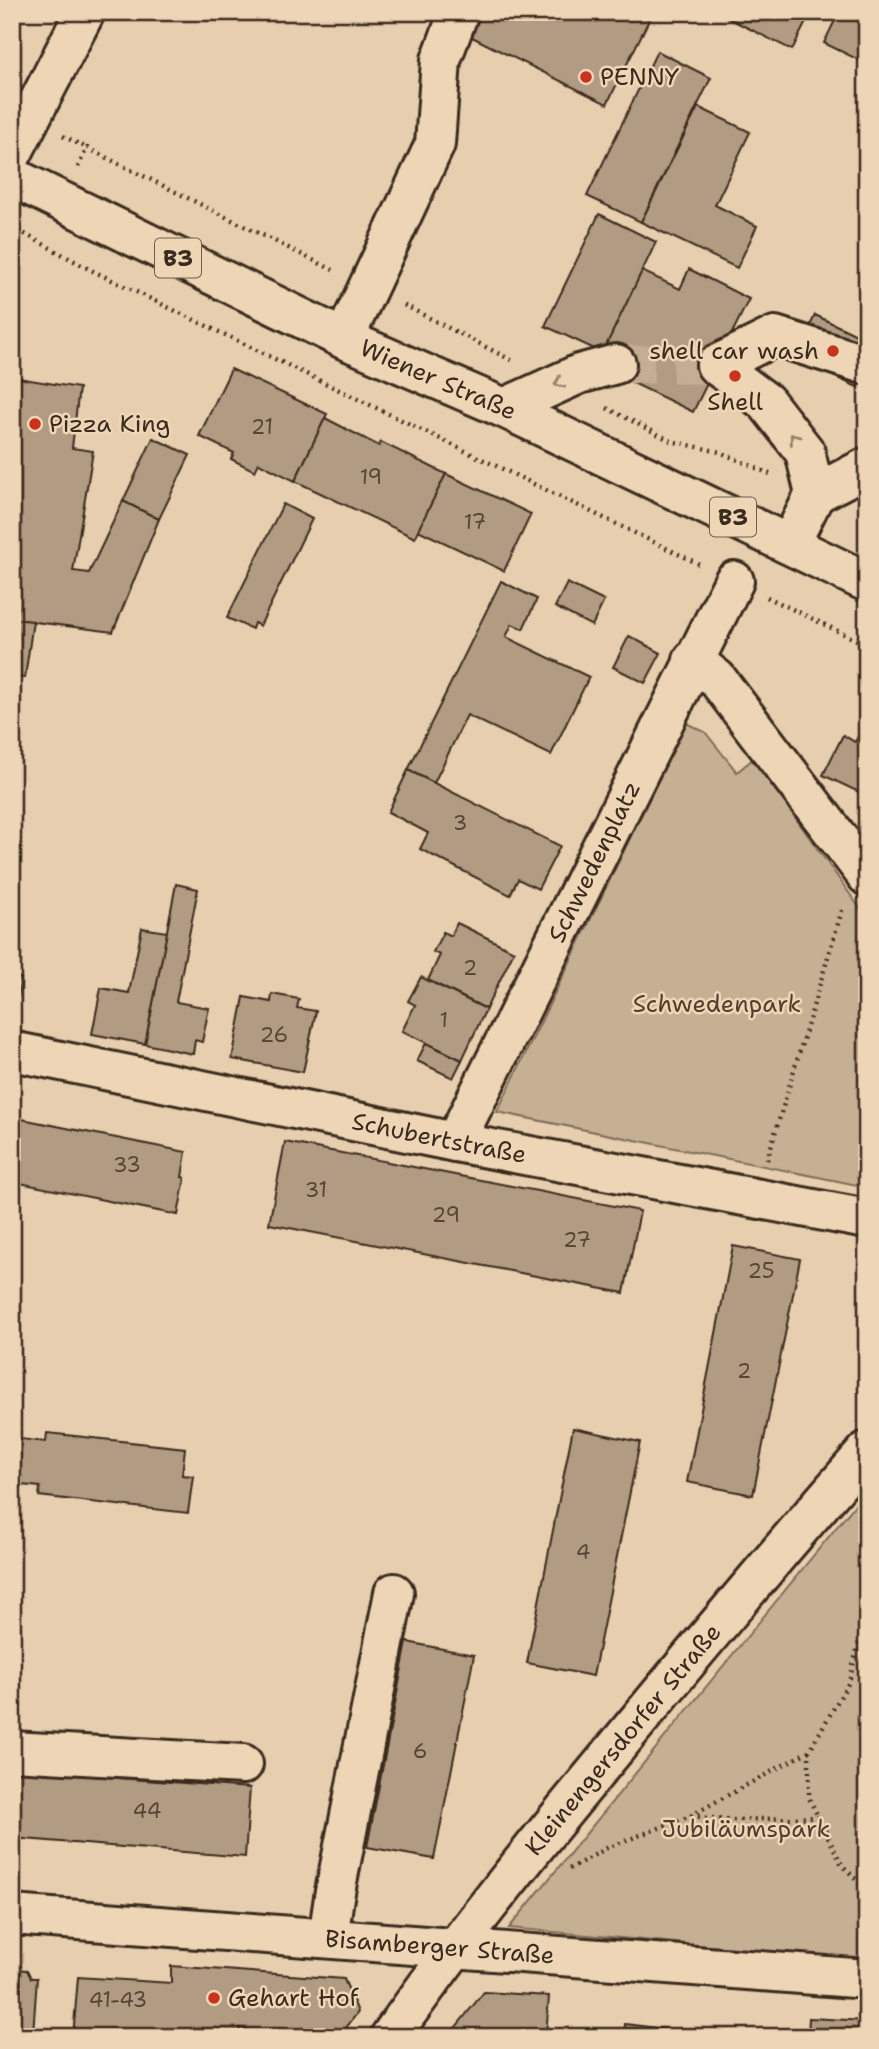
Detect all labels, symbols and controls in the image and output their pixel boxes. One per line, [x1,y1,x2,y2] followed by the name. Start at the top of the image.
[600,61,680,93] place label: PENNY
[578,69,594,85] marker: PENNY
[155,238,201,278] road number: B3
[355,332,522,428] street label: Wiener Straße
[649,335,819,367] place label: shell car wash
[825,343,841,359] marker: shell car wash
[727,368,743,384] marker: Shell
[554,375,566,389] one-way arrow
[707,386,764,418] place label: Shell
[49,408,170,440] place label: Pizza King
[251,413,273,441] house number: 21
[27,416,43,432] marker: Pizza King
[789,434,802,446] one-way arrow
[360,463,382,491] house number: 19
[710,498,756,537] road number: B3
[464,508,486,536] house number: 17
[541,776,648,948] street label: Schwedenplatz
[453,809,467,837] house number: 3
[463,954,477,982] house number: 2
[633,988,801,1020] park label: Schwedenpark
[440,1006,448,1034] house number: 1
[260,1021,288,1049] house number: 26
[349,1105,529,1171] street label: Schubertstraße
[113,1151,141,1179] house number: 33
[305,1176,327,1204] house number: 31
[432,1201,460,1229] house number: 29
[563,1226,591,1254] house number: 27
[747,1257,775,1285] house number: 25
[737,1357,751,1385] house number: 2
[576,1538,590,1566] house number: 4
[518,1617,728,1862] street label: Kleinengersdorfer Straße
[413,1737,427,1765] house number: 6
[133,1797,161,1825] house number: 44
[662,1813,830,1845] park label: Jubiläumspark
[324,1922,556,1972] street label: Bisamberger Straße
[228,1982,360,2014] place label: Gehart Hof
[89,1986,147,2014] house number: 41-43
[206,1990,222,2006] marker: Gehart Hof

